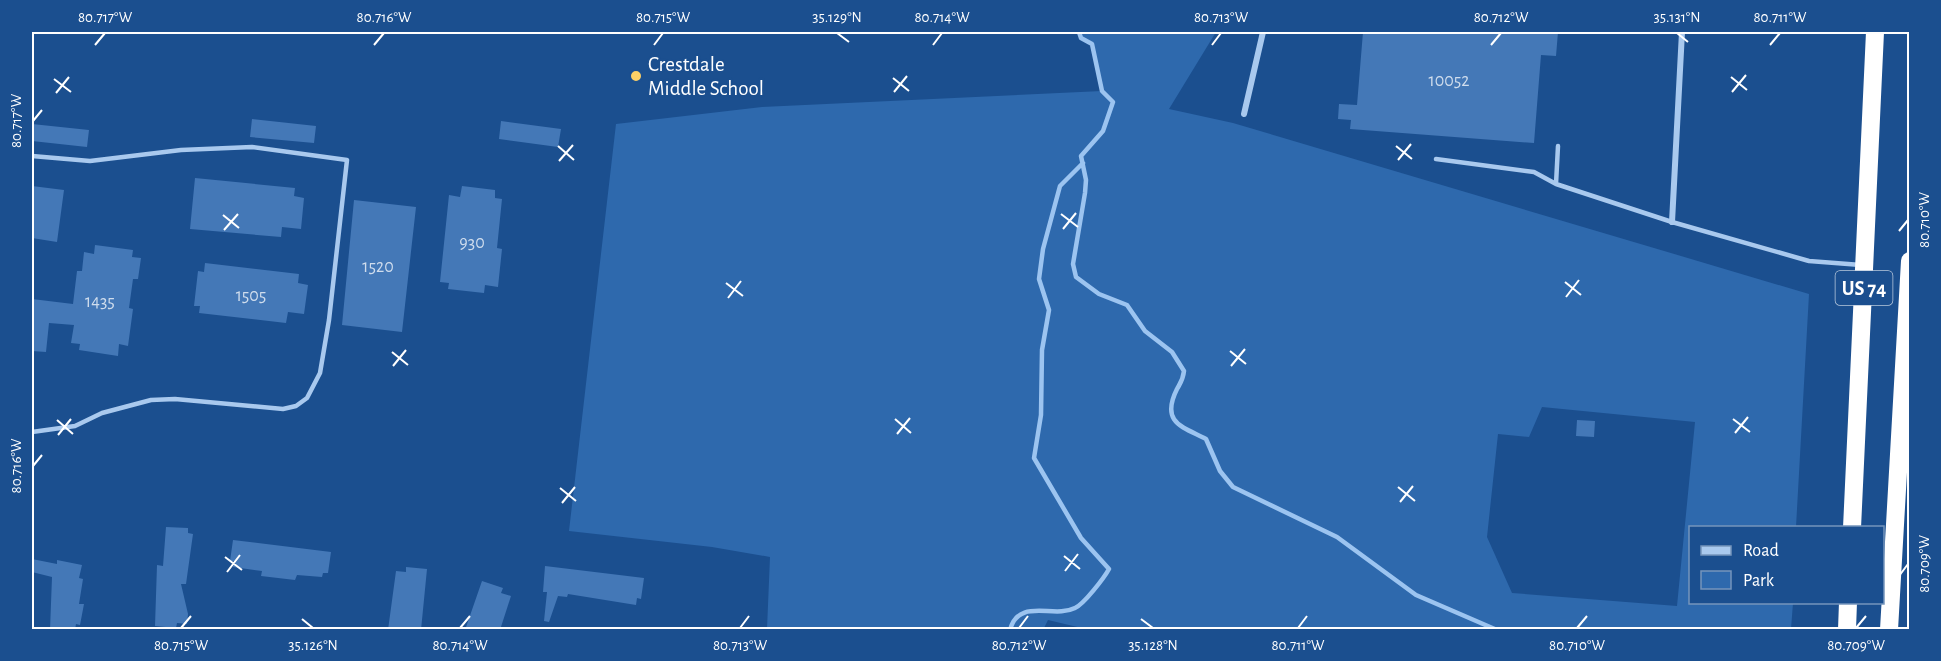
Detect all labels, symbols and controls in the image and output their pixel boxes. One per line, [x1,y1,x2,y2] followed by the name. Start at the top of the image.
[78,10,133,25] text: 80.717°W
[357,10,412,25] text: 80.716°W
[636,10,691,25] text: 80.715°W
[812,10,862,25] text: 35.129°N
[914,10,970,25] text: 80.714°W
[1194,10,1249,25] text: 80.713°W
[1474,10,1529,25] text: 80.712°W
[1653,10,1701,25] text: 35.131°N
[1753,10,1807,25] text: 80.711°W
[648,54,764,99] place label: Crestdale Middle School
[629,69,643,83] marker: Crestdale Middle School
[1429,72,1469,90] house number: 10052
[9,93,24,148] text: 80.717°W
[1917,192,1932,248] text: 80.710°W
[459,234,485,252] house number: 930
[362,258,394,276] house number: 1520
[1836,271,1892,305] road number: US 74
[236,287,266,305] house number: 1505
[85,293,115,311] house number: 1435
[9,438,24,493] text: 80.716°W
[1689,526,1884,604] legend
[1917,535,1932,593] text: 80.709°W
[1743,542,1779,560] text: Road
[1743,572,1775,590] text: Park
[154,638,209,653] text: 80.715°W
[288,638,338,653] text: 35.126°N
[432,638,488,653] text: 80.714°W
[713,638,768,653] text: 80.713°W
[992,638,1047,653] text: 80.712°W
[1128,638,1178,653] text: 35.128°N
[1271,638,1325,653] text: 80.711°W
[1549,638,1605,653] text: 80.710°W
[1827,638,1885,653] text: 80.709°W

